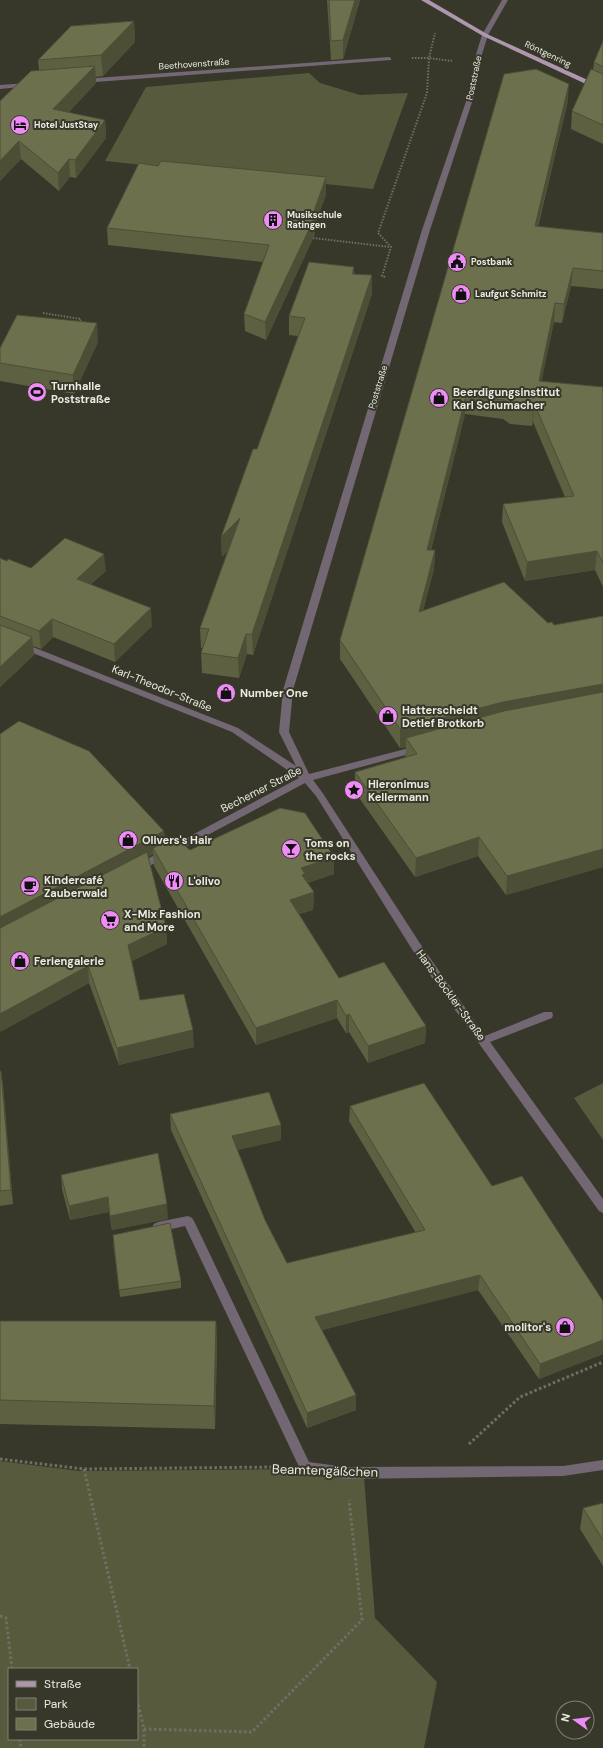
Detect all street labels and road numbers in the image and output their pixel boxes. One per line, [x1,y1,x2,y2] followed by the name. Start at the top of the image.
[523,38,573,70] street label: Röntgenring
[463,55,485,101] street label: Poststraße
[158,56,230,72] street label: Beethovenstraße
[366,364,390,410] street label: Poststraße
[110,661,214,715] street label: Karl-Theodor-Straße
[218,763,304,815] street label: Bechemer Straße
[413,947,489,1043] street label: Hans-Böckler-Straße
[272,1460,378,1481] street label: Beamtengäßchen

